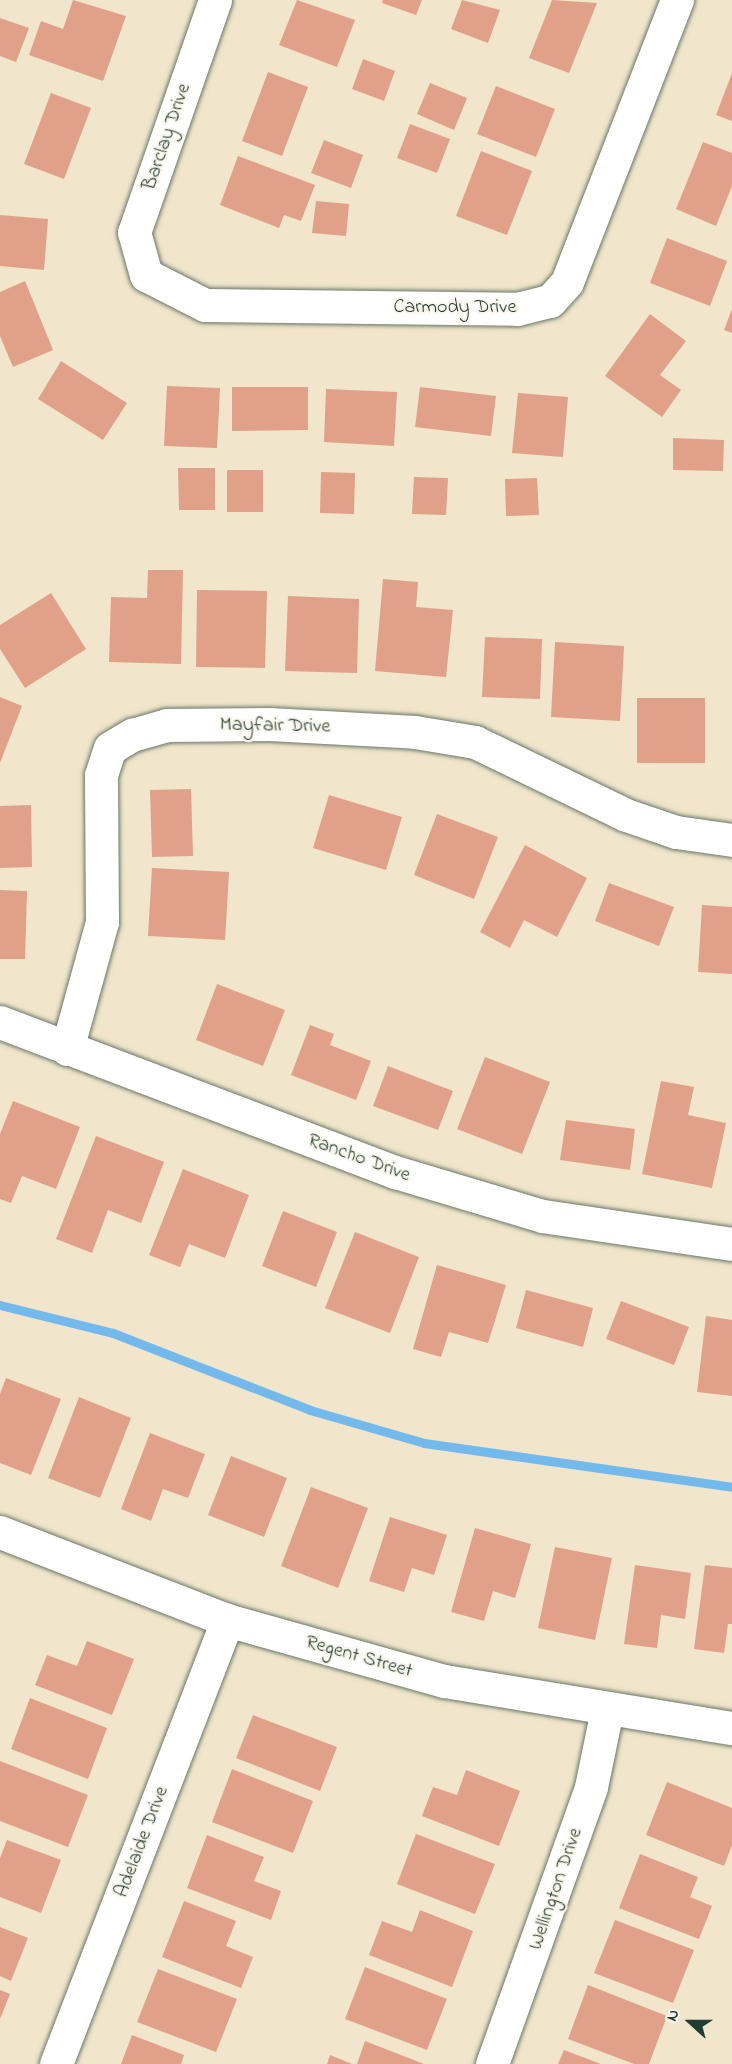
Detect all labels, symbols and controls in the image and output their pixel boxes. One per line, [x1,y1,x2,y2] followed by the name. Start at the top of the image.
[138,80,196,194] street label: Barclay Drive
[393,295,517,319] street label: Carmody Drive
[219,713,331,739] street label: Mayfair Drive
[305,1128,413,1188] street label: Rancho Drive
[303,1630,415,1684] street label: Regent Street
[110,1783,174,1901] street label: Adelaide Drive
[524,1825,588,1953] street label: Wellington Drive
[660,1992,720,2052] north arrow
[660,2006,686,2025] text: N

